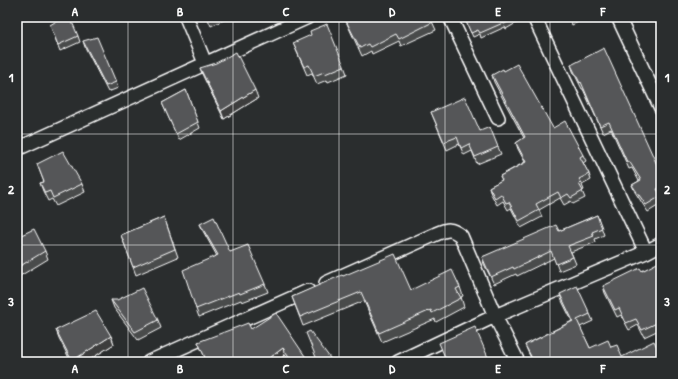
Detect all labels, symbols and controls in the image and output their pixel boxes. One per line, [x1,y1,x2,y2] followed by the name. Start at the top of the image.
[72,2,79,20] text: A
[177,2,184,20] text: B
[282,2,290,20] text: C
[389,2,396,20] text: D
[495,2,501,20] text: E
[600,2,607,20] text: F
[9,68,14,86] text: 1
[665,68,670,86] text: 1
[8,180,15,198] text: 2
[664,180,671,198] text: 2
[8,292,14,310] text: 3
[664,292,670,310] text: 3
[72,359,79,377] text: A
[177,359,184,377] text: B
[282,359,290,377] text: C
[389,359,396,377] text: D
[495,359,501,377] text: E
[600,359,607,377] text: F

